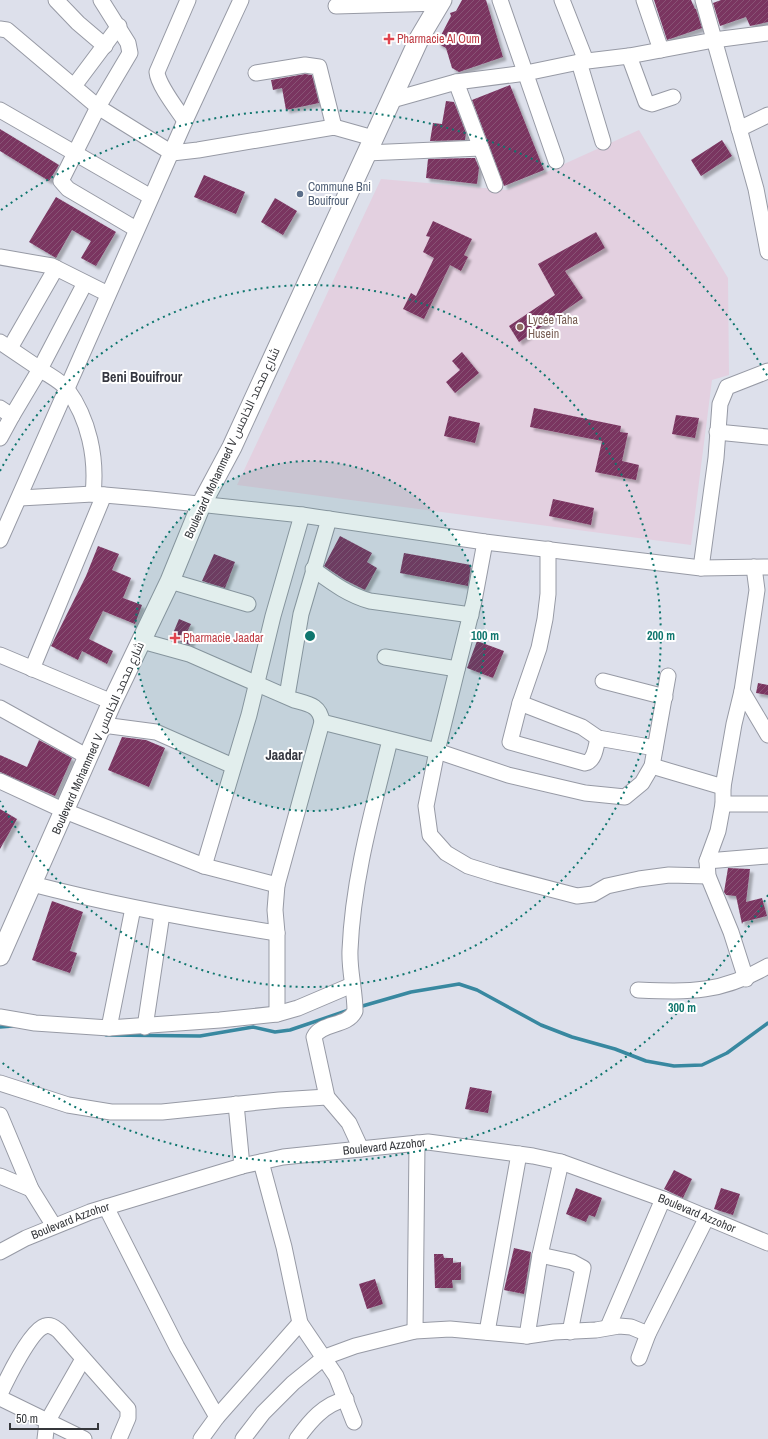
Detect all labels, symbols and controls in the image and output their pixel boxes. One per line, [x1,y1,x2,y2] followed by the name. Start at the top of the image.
[397,31,480,47] place label: Pharmacie Al Oum
[384,34,394,44] marker: Pharmacie Al Oum
[308,179,371,209] place label: Commune Bni Bouifrour
[295,189,305,199] marker: Commune Bni Bouifrour
[528,312,579,342] place label: Lycée Taha Husein
[515,322,525,332] marker: Lycée Taha Husein
[181,345,283,541] street label: Boulevard Mohammed V شارع محمد الخامس
[102,368,183,386] district label: Beni Bouifrour
[471,628,499,644] text: 100 m
[647,628,675,644] text: 200 m
[303,629,317,643] centre of rings
[183,630,264,646] place label: Pharmacie Jaadar
[170,633,180,643] marker: Pharmacie Jaadar
[48,639,148,837] street label: Boulevard Mohammed V شارع محمد الخامس
[265,746,303,764] district label: Jaadar
[668,1000,696,1016] text: 300 m
[342,1134,427,1159] street label: Boulevard Azzohor
[656,1190,739,1237] street label: Boulevard Azzohor
[29,1198,112,1243] street label: Boulevard Azzohor
[10,1405,98,1431] scale bar
[16,1411,38,1427] text: 50 m

